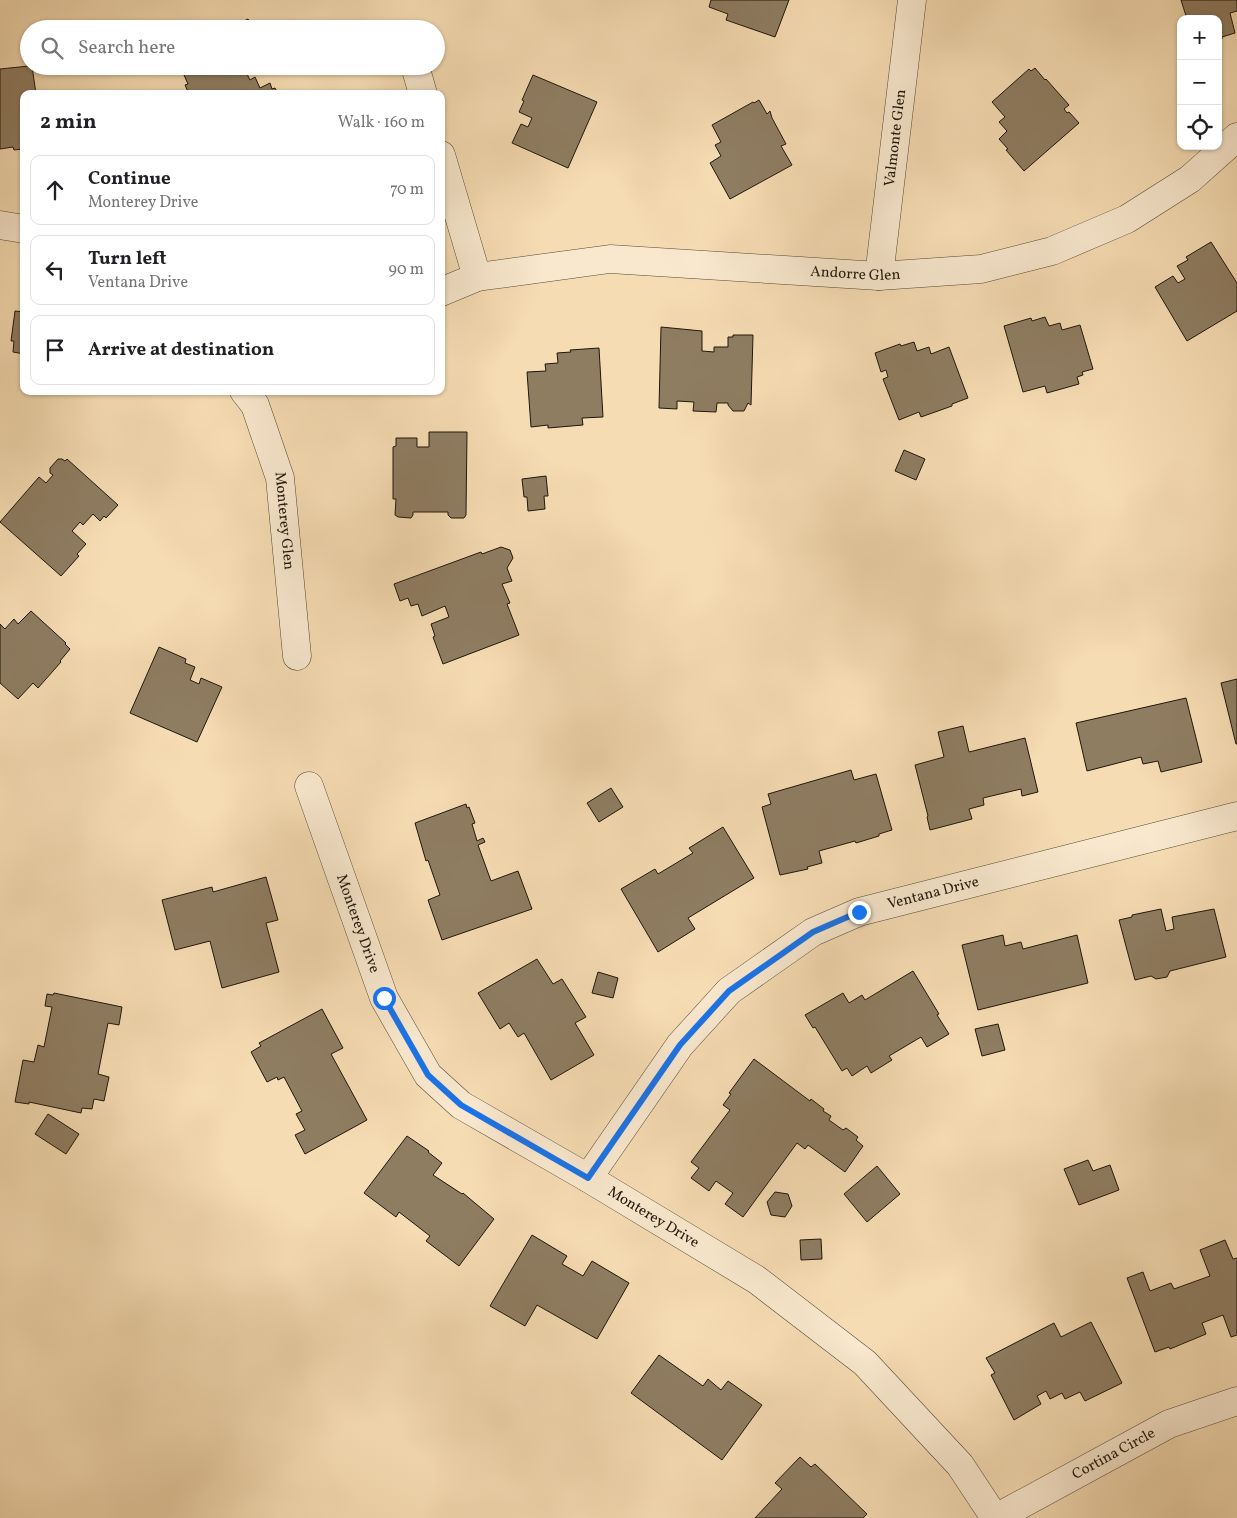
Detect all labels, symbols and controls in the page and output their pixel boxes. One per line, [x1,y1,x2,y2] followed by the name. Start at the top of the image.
[1177,15,1222,150] map controls
[1177,15,1222,60] button: +
[20,20,445,75] search box
[38,34,66,62] icon: search
[78,35,175,61] text: Search here
[1177,60,1222,105] button: −
[879,88,912,188] street label: Valmonte Glen
[1177,105,1222,150] button: locate
[40,108,97,137] text: 2 min
[338,112,425,134] text: Walk · 160 m
[88,166,171,192] text: Continue
[41,176,69,204] icon: ahead
[390,179,424,201] text: 70 m
[88,192,198,214] text: Monterey Drive
[88,246,167,272] text: Turn left
[41,256,69,284] icon: left
[388,259,424,281] text: 90 m
[810,261,901,287] street label: Andorre Glen
[88,272,188,294] text: Ventana Drive
[41,336,69,364] icon: arrive
[88,337,274,363] text: Arrive at destination
[269,471,299,571] street label: Monterey Glen
[331,871,385,976] street label: Monterey Drive
[885,871,981,915] street label: Ventana Drive
[848,901,871,924] route end
[373,987,396,1010] route start
[604,1182,703,1253] street label: Monterey Drive
[1068,1423,1159,1485] street label: Cortina Circle

